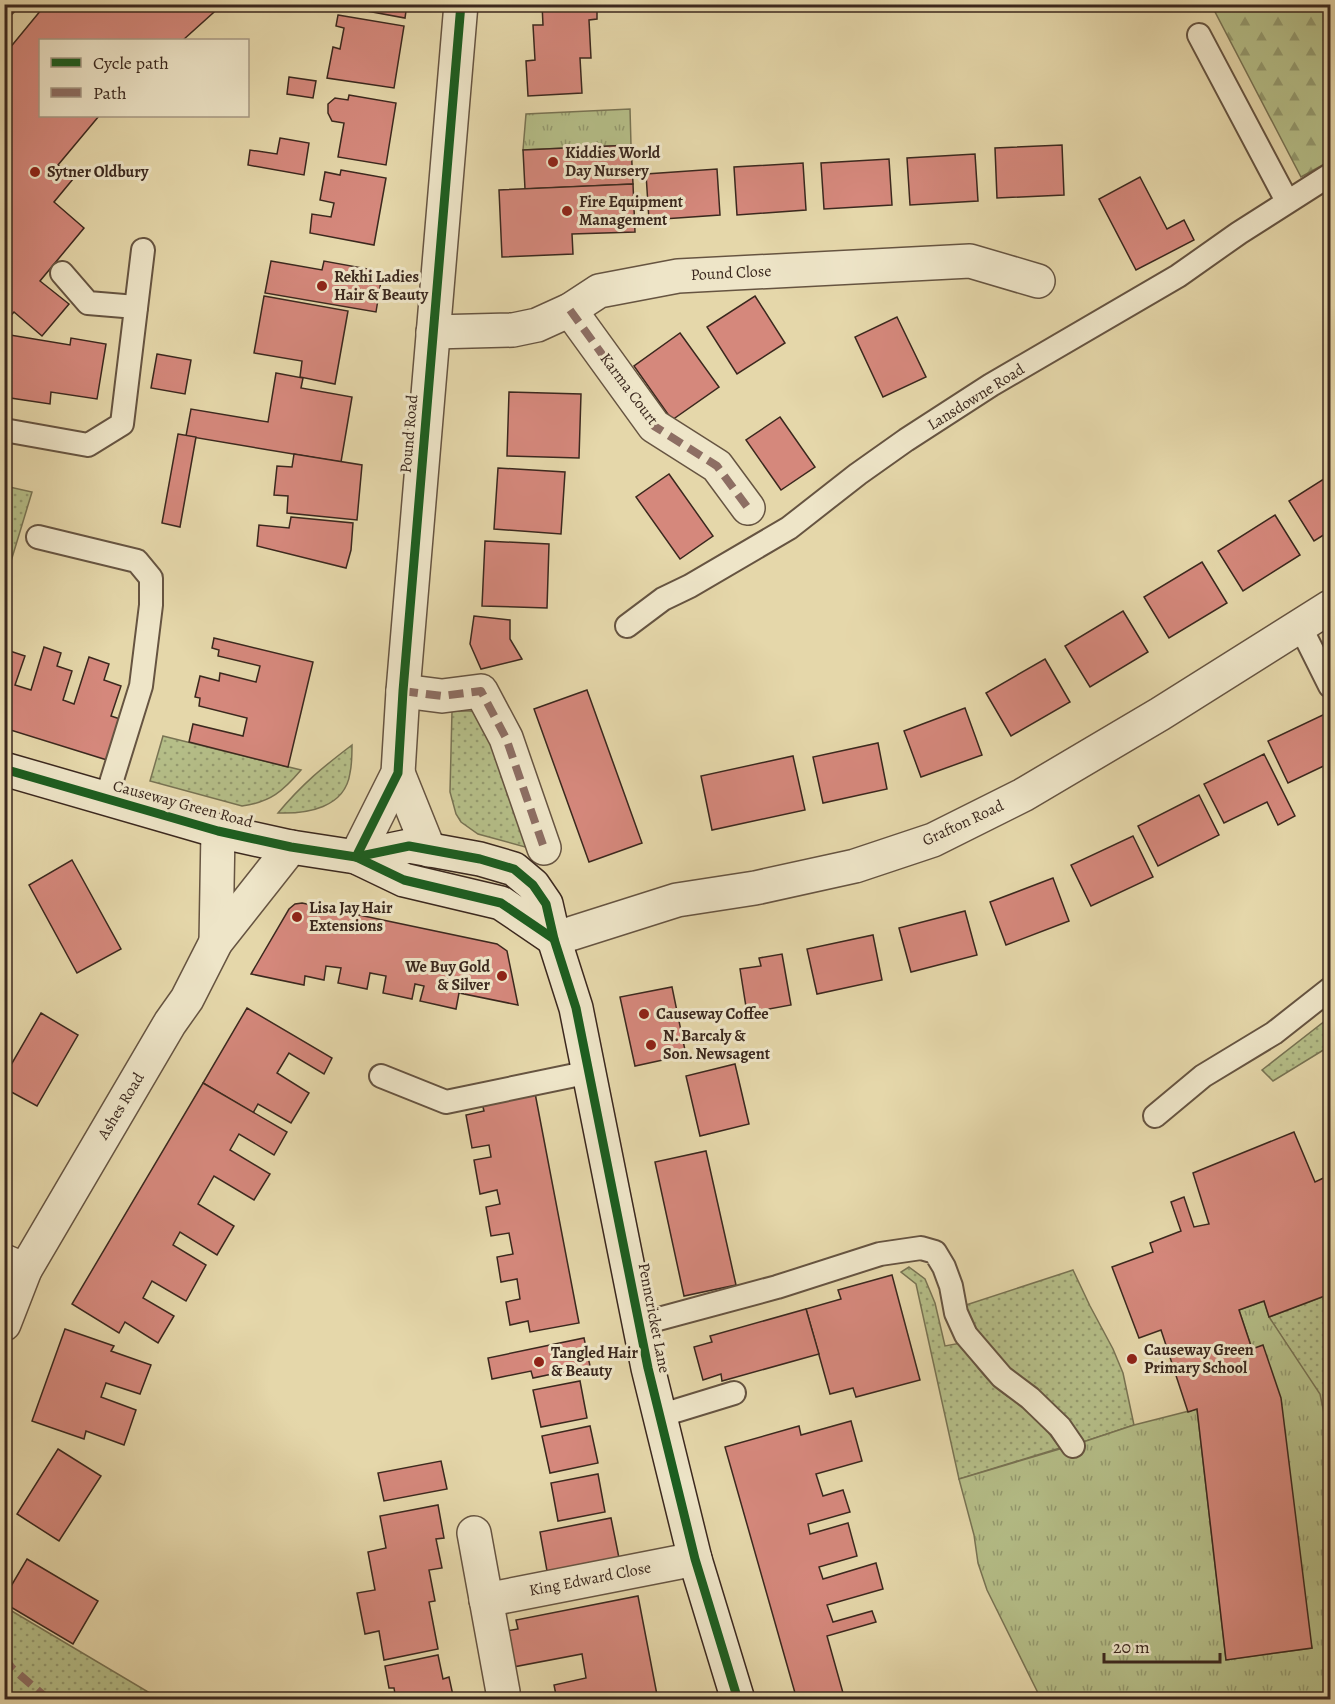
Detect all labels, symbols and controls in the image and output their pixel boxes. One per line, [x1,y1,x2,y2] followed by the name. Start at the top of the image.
[39,39,249,117] legend
[93,51,169,75] text: Cycle path
[93,81,127,105] text: Path
[565,142,661,182] place label: Kiddies World Day Nursery
[546,155,560,169] marker: Kiddies World Day Nursery
[47,161,149,183] place label: Sytner Oldbury
[28,165,42,179] marker: Sytner Oldbury
[579,191,684,231] place label: Fire Equipment Management
[560,204,574,218] marker: Fire Equipment Management
[690,260,772,286] street label: Pound Close
[334,266,429,306] place label: Rekhi Ladies Hair & Beauty
[315,279,329,293] marker: Rekhi Ladies Hair & Beauty
[595,348,663,430] street label: Karma Court
[923,358,1029,436] street label: Lansdowne Road
[395,394,423,474] street label: Pound Road
[111,775,256,833] street label: Causeway Green Road
[919,794,1008,851] street label: Grafton Road
[309,897,393,937] place label: Lisa Jay Hair Extensions
[290,910,304,924] marker: Lisa Jay Hair Extensions
[404,956,490,996] place label: We Buy Gold & Silver
[495,969,509,983] marker: We Buy Gold & Silver
[656,1003,769,1025] place label: Causeway Coffee
[637,1007,651,1021] marker: Causeway Coffee
[663,1025,771,1065] place label: N. Barcaly & Son. Newsagent
[644,1038,658,1052] marker: N. Barcaly & Son. Newsagent
[92,1068,150,1144] street label: Ashes Road
[633,1261,675,1375] street label: Penncricket Lane
[1144,1339,1254,1379] place label: Causeway Green Primary School
[551,1342,638,1382] place label: Tangled Hair & Beauty
[1125,1352,1139,1366] marker: Causeway Green Primary School
[532,1355,546,1369] marker: Tangled Hair & Beauty
[527,1556,653,1602] street label: King Edward Close
[1104,1626,1220,1664] scale bar
[1113,1635,1150,1659] text: 20 m

